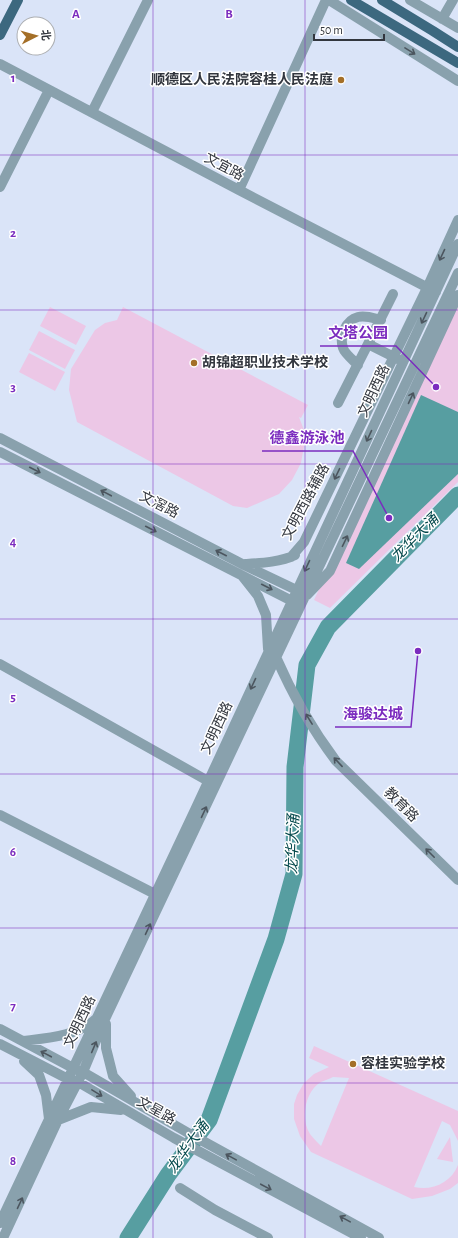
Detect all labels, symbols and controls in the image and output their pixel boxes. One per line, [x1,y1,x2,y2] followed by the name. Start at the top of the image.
[72,8,80,21] text: A
[225,8,233,21] text: B
[16,16,56,56] north arrow
[314,16,384,42] scale bar
[320,24,343,36] text: 50 m
[39,29,51,41] text: 北
[404,46,415,55] one-way arrow
[151,71,333,87] place label: 顺德区人民法院容桂人民法庭
[11,72,15,85] text: 1
[336,75,346,85] marker: 顺德区人民法院容桂人民法庭
[202,150,246,183] street label: 文宜路
[10,227,16,240] text: 2
[438,249,445,261] one-way arrow
[420,312,427,324] one-way arrow
[320,319,396,346] callout: 文塔公园
[328,325,388,341] text: 文塔公园
[202,354,328,370] place label: 胡锦超职业技术学校
[189,358,199,368] marker: 胡锦超职业技术学校
[355,362,392,419] street label: 文明西路
[10,381,16,394] text: 3
[408,392,415,404] one-way arrow
[262,424,353,451] callout: 德鑫游泳池
[269,429,345,446] text: 德鑫游泳池
[365,429,372,441] one-way arrow
[279,461,332,542] street label: 文明西路辅路
[29,466,41,474] one-way arrow
[333,467,340,479] one-way arrow
[137,488,181,521] street label: 文滘路
[100,489,112,496] one-way arrow
[388,509,443,565] water label: 龙华大涌
[144,525,156,533] one-way arrow
[342,535,349,547] one-way arrow
[10,536,17,549] text: 4
[216,549,228,556] one-way arrow
[303,560,310,572] one-way arrow
[260,584,272,592] one-way arrow
[249,678,256,690] one-way arrow
[10,691,16,704] text: 5
[198,699,235,756] street label: 文明西路
[335,700,411,727] callout: 海骏达城
[343,705,403,722] text: 海骏达城
[304,713,312,725] one-way arrow
[333,757,342,767] one-way arrow
[381,784,422,825] street label: 教育路
[201,806,208,818] one-way arrow
[283,812,302,874] water label: 龙华大涌
[10,846,16,859] text: 6
[425,848,435,858] one-way arrow
[145,924,152,936] one-way arrow
[61,993,98,1050] street label: 文明西路
[10,1000,16,1013] text: 7
[90,1042,98,1054] one-way arrow
[40,1049,52,1057] one-way arrow
[361,1055,445,1071] place label: 容桂实验学校
[348,1059,358,1069] marker: 容桂实验学校
[91,1090,103,1098] one-way arrow
[134,1094,178,1127] street label: 文星路
[163,1116,213,1176] water label: 龙华大涌
[225,1152,237,1160] one-way arrow
[10,1155,16,1168] text: 8
[260,1184,272,1191] one-way arrow
[16,1197,24,1209] one-way arrow
[339,1215,351,1223] one-way arrow

